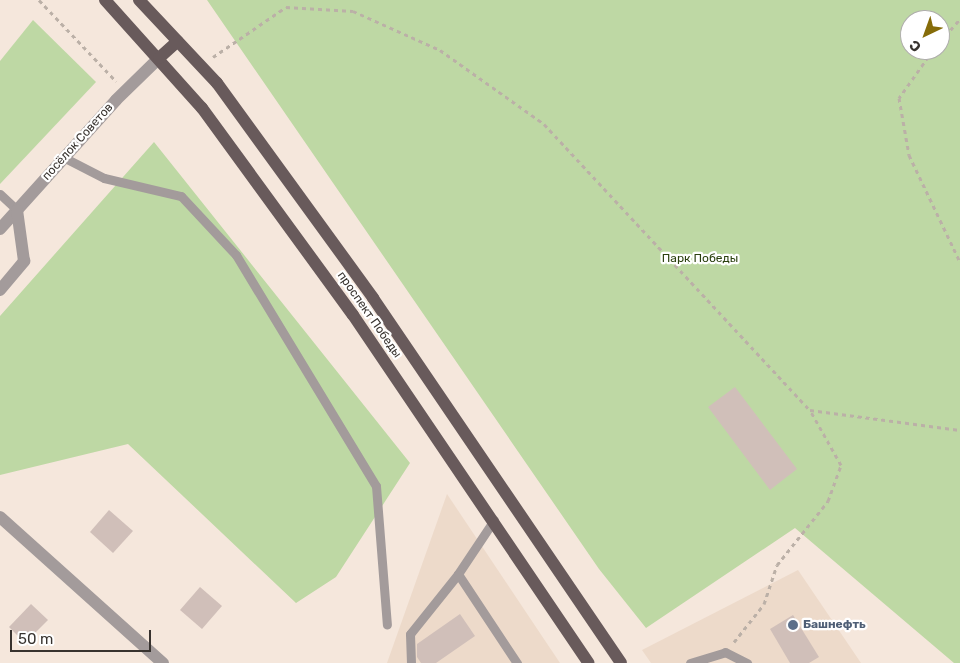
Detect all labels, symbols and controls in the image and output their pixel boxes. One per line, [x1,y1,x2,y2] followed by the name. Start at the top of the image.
[900,10,950,60] north arrow
[906,36,925,55] text: С
[40,101,116,183] street label: посёлок Советов
[662,252,738,266] park label: Парк Победы
[334,269,404,361] street label: проспект Победы
[803,618,866,632] place label: Башнефть
[787,619,799,631] marker: Башнефть
[12,620,154,652] scale bar
[18,630,53,648] text: 50 m

